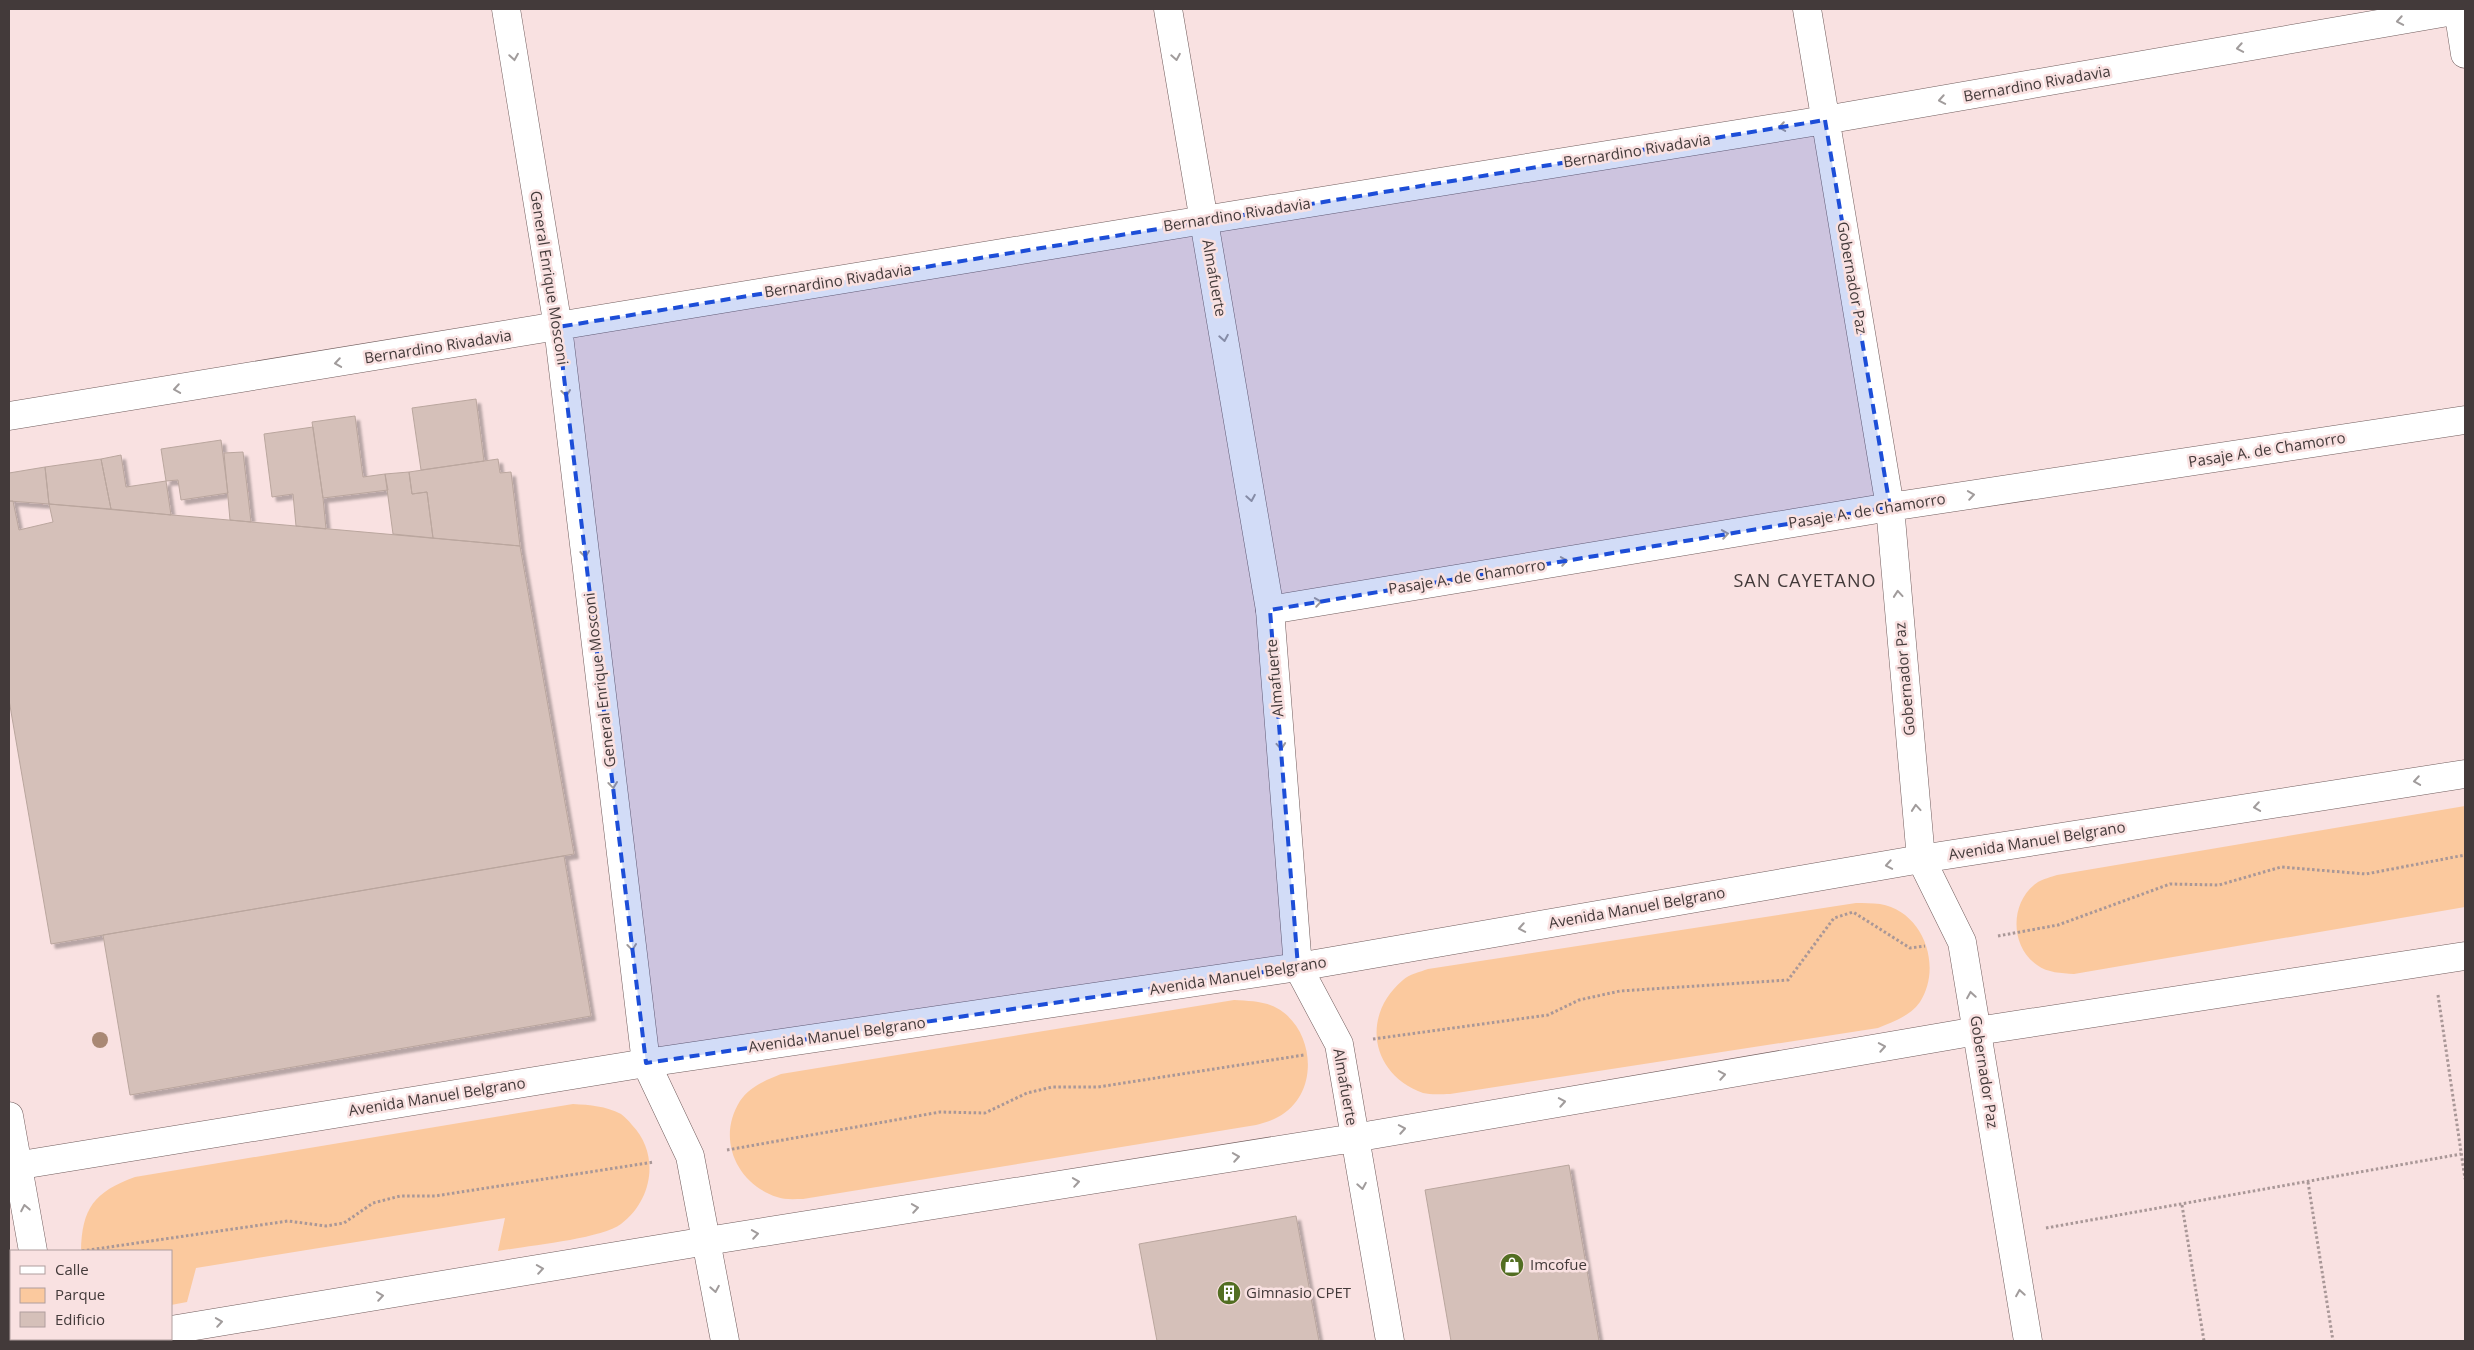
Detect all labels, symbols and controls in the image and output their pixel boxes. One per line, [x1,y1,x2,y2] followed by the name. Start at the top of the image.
[2396,15,2404,25] one-way arrow
[2235,43,2244,53] one-way arrow
[508,52,518,61] one-way arrow
[1171,52,1181,61] one-way arrow
[1962,60,2112,106] street label: Bernardino Rivadavia
[1937,95,1946,105] one-way arrow
[1777,122,1786,132] one-way arrow
[1562,128,1712,172] street label: Bernardino Rivadavia
[526,189,574,366] street label: General Enrique Mosconi
[1162,192,1312,236] street label: Bernardino Rivadavia
[1833,220,1873,336] street label: Gobernador Paz
[1198,238,1232,318] street label: Almafuerte
[763,258,913,302] street label: Bernardino Rivadavia
[363,324,513,368] street label: Bernardino Rivadavia
[1218,334,1228,342] one-way arrow
[333,357,341,368] one-way arrow
[173,383,181,394] one-way arrow
[560,389,571,397] one-way arrow
[2187,427,2347,471] street label: Pasaje A. de Chamorro
[1787,488,1947,532] street label: Pasaje A. de Chamorro
[1967,490,1976,500] one-way arrow
[1245,494,1255,502] one-way arrow
[1720,530,1729,540] one-way arrow
[579,551,590,559] one-way arrow
[1387,554,1547,598] street label: Pasaje A. de Chamorro
[1561,556,1569,567] one-way arrow
[1733,568,1877,592] district label: SAN CAYETANO
[1892,589,1903,597] one-way arrow
[578,592,620,769] street label: General Enrique Mosconi
[1314,597,1322,608] one-way arrow
[1889,622,1919,737] street label: Gobernador Paz
[1261,638,1287,718] street label: Almafuerte
[1275,742,1286,750] one-way arrow
[2413,776,2421,786] one-way arrow
[607,782,618,790] one-way arrow
[2252,801,2261,811] one-way arrow
[1911,804,1922,812] one-way arrow
[1947,816,2127,864] street label: Avenida Manuel Belgrano
[1884,859,1893,869] one-way arrow
[1547,882,1727,932] street label: Avenida Manuel Belgrano
[1517,923,1526,933] one-way arrow
[626,943,637,951] one-way arrow
[1148,951,1328,999] street label: Avenida Manuel Belgrano
[1966,990,1976,999] one-way arrow
[747,1012,927,1056] street label: Avenida Manuel Belgrano
[1966,1014,2004,1130] street label: Gobernador Paz
[1878,1043,1887,1053] one-way arrow
[1329,1047,1363,1127] street label: Almafuerte
[1718,1070,1726,1080] one-way arrow
[347,1072,527,1120] street label: Avenida Manuel Belgrano
[1558,1097,1566,1108] one-way arrow
[1397,1125,1406,1135] one-way arrow
[1232,1152,1241,1162] one-way arrow
[1072,1178,1080,1188] one-way arrow
[1357,1181,1367,1190] one-way arrow
[912,1203,920,1214] one-way arrow
[20,1204,30,1212] one-way arrow
[751,1229,759,1239] one-way arrow
[10,1250,172,1340] legend
[1499,1252,1525,1278] shop icon: Imcofue
[1530,1254,1587,1274] place label: Imcofue
[55,1259,89,1279] text: Calle
[536,1265,544,1275] one-way arrow
[1216,1280,1242,1306] building icon: Gimnasio CPET
[1246,1282,1352,1302] place label: Gimnasio CPET
[55,1284,105,1304] text: Parque
[710,1285,720,1294] one-way arrow
[2016,1289,2026,1297] one-way arrow
[375,1291,384,1301] one-way arrow
[55,1309,105,1329] text: Edificio
[215,1318,224,1328] one-way arrow

